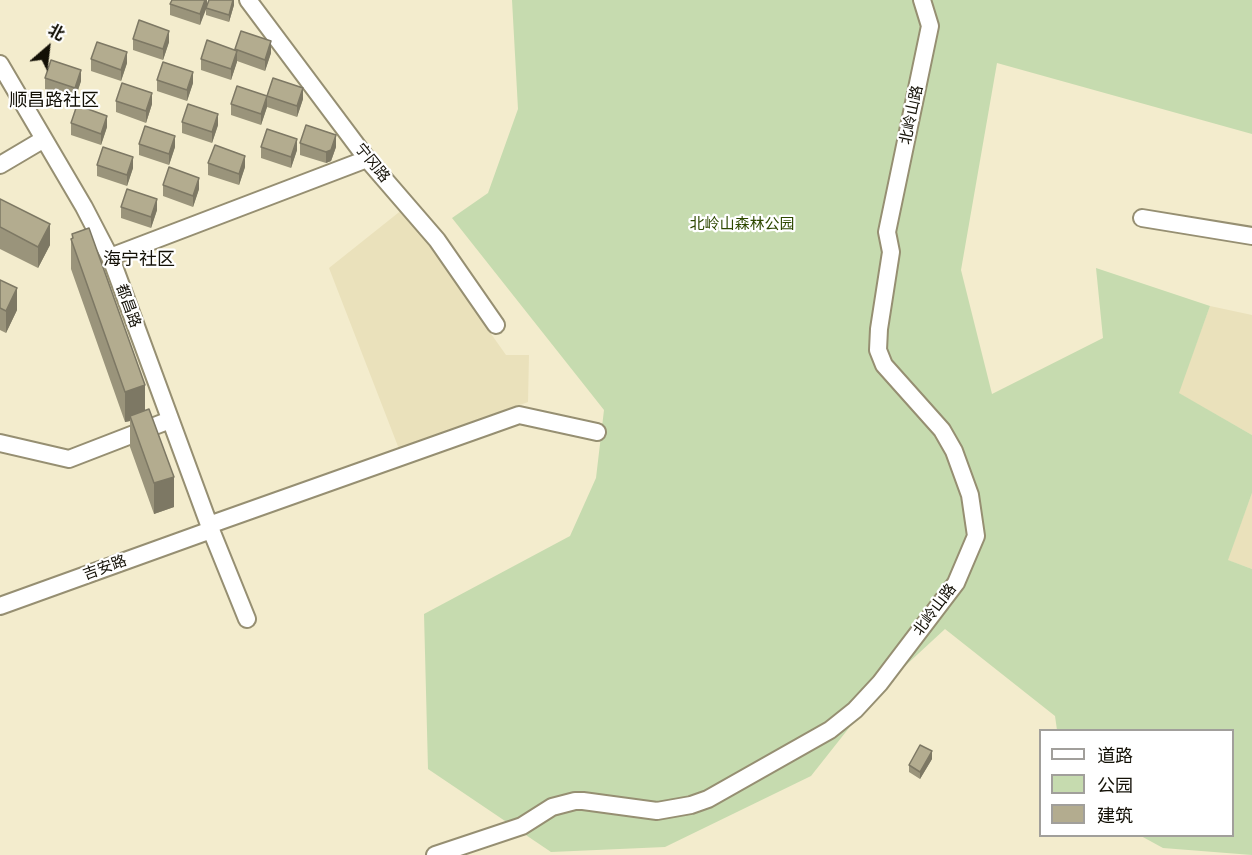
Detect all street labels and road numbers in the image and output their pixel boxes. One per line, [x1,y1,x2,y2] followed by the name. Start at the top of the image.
[897,84,927,146] street label: 北岭山路
[351,140,393,186] street label: 宁冈路
[112,282,144,330] street label: 都昌路
[81,552,129,584] street label: 吉安路
[910,581,960,639] street label: 北岭山路

